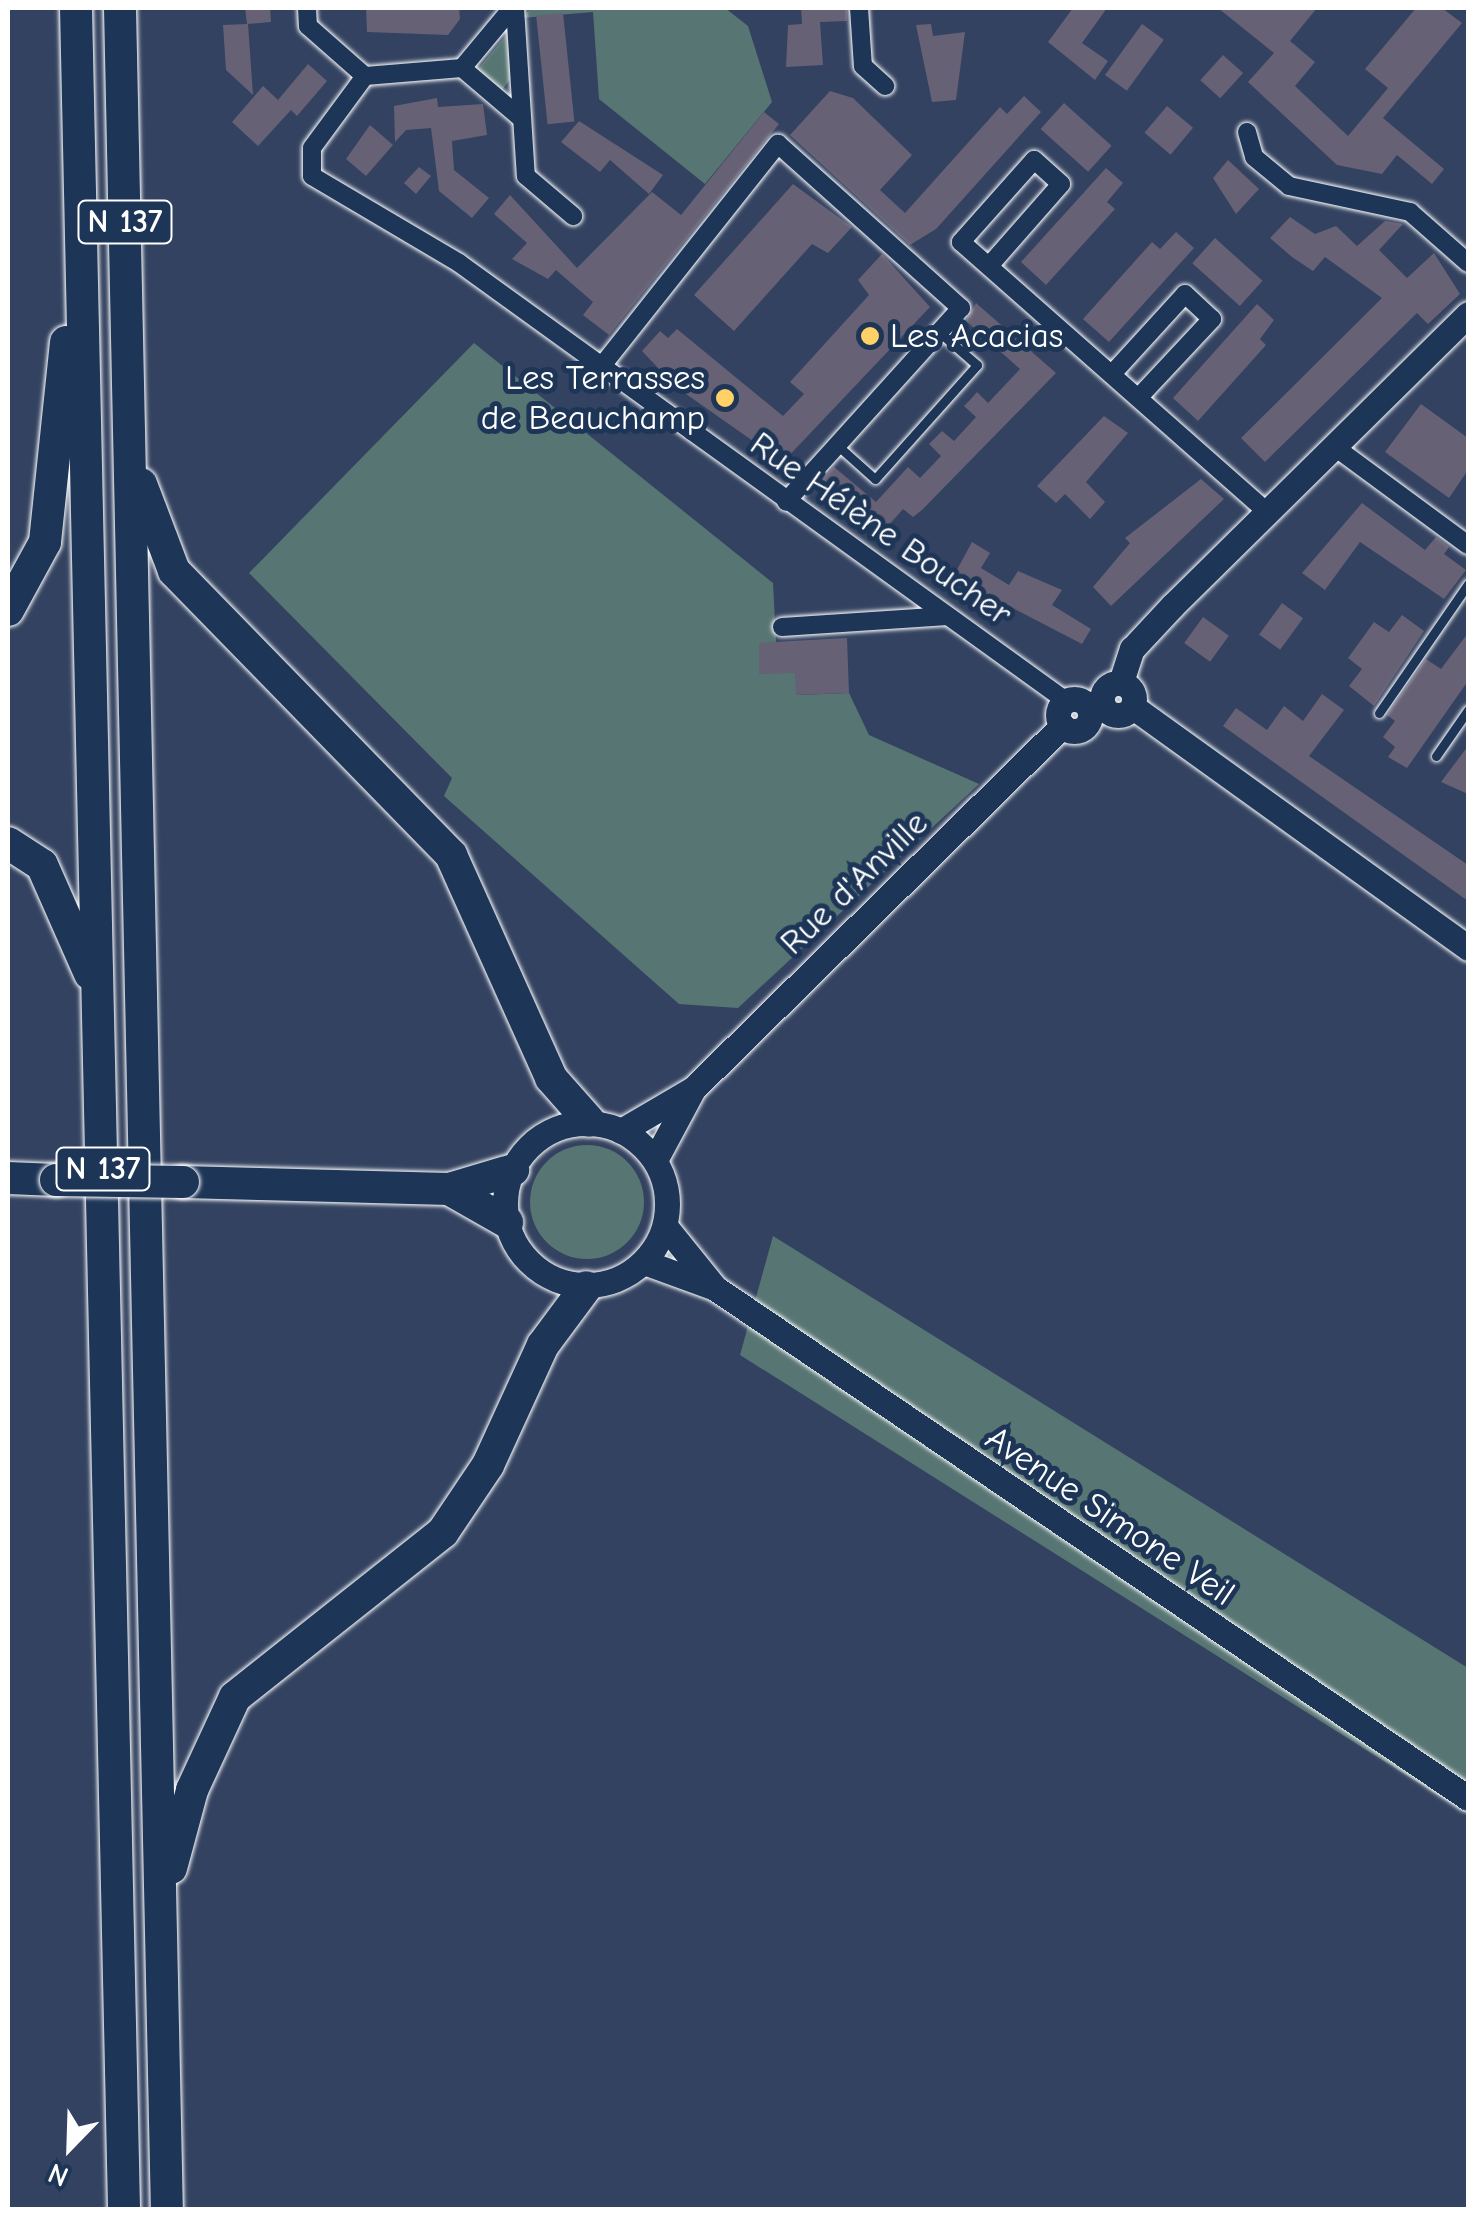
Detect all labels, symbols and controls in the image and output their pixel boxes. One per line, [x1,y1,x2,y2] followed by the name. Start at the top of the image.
[75,195,175,249] road number: N 137
[890,315,1063,357] place label: Les Acacias
[859,325,881,347] marker: Les Acacias
[481,357,705,439] place label: Les Terrasses de Beauchamp
[714,387,736,409] marker: Les Terrasses de Beauchamp
[742,423,1020,635] street label: Rue Hélène Boucher
[772,802,936,964] street label: Rue d'Anville
[53,1142,153,1196] road number: N 137
[977,1417,1243,1615] street label: Avenue Simone Veil
[20,2097,120,2197] north arrow
[44,2156,73,2193] text: N

